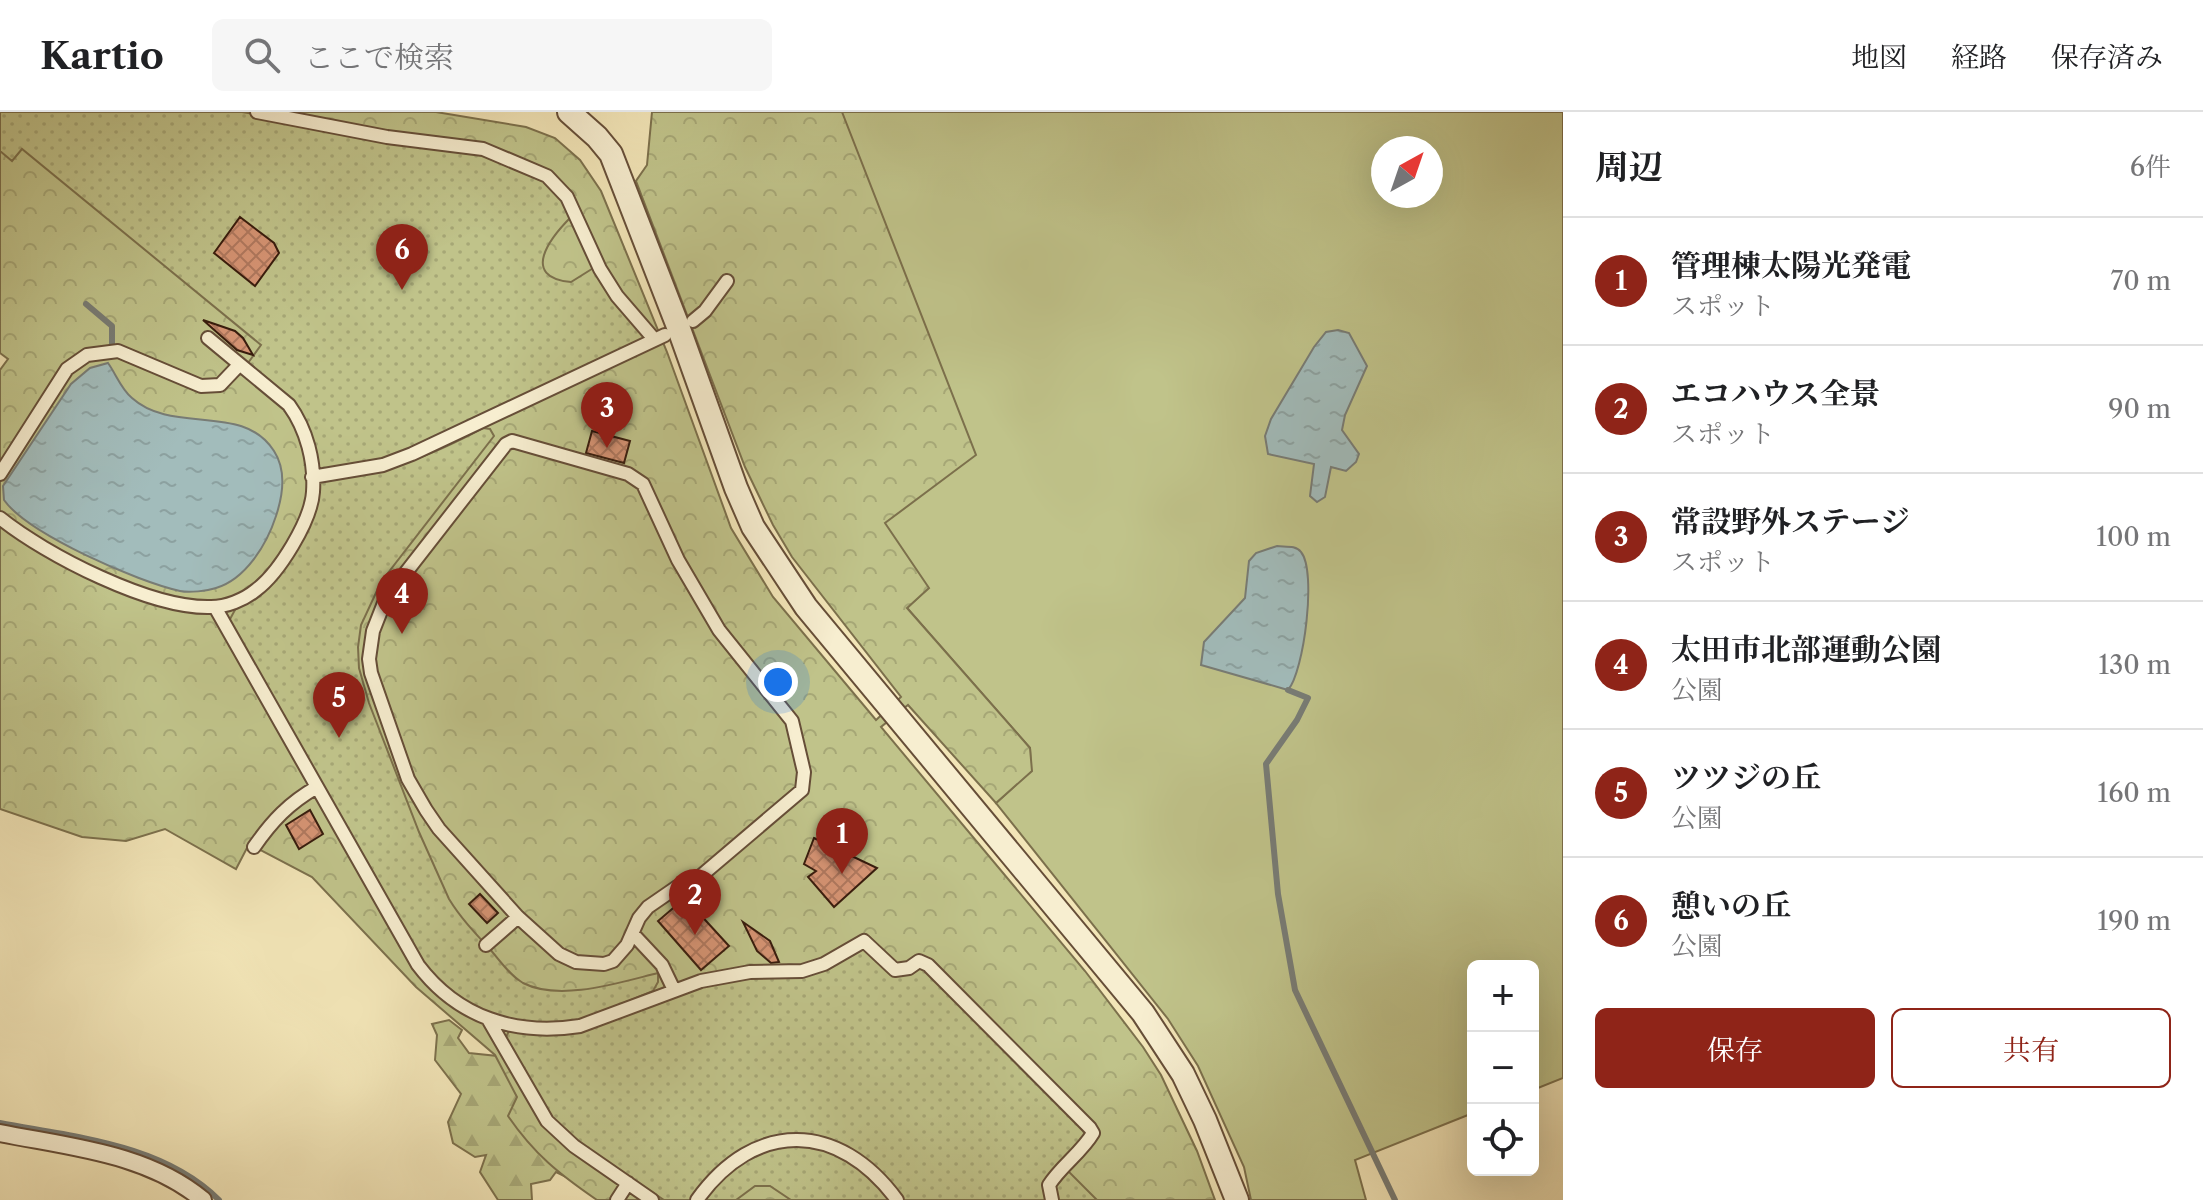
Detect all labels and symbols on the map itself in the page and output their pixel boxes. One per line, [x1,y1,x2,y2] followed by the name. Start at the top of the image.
[1371,136,1443,208] north arrow
[376,224,428,290] pin: 6
[581,382,633,448] pin: 3
[376,568,428,634] pin: 4
[758,662,798,702] your location
[313,672,365,738] pin: 5
[816,808,868,874] pin: 1
[669,869,721,935] pin: 2

